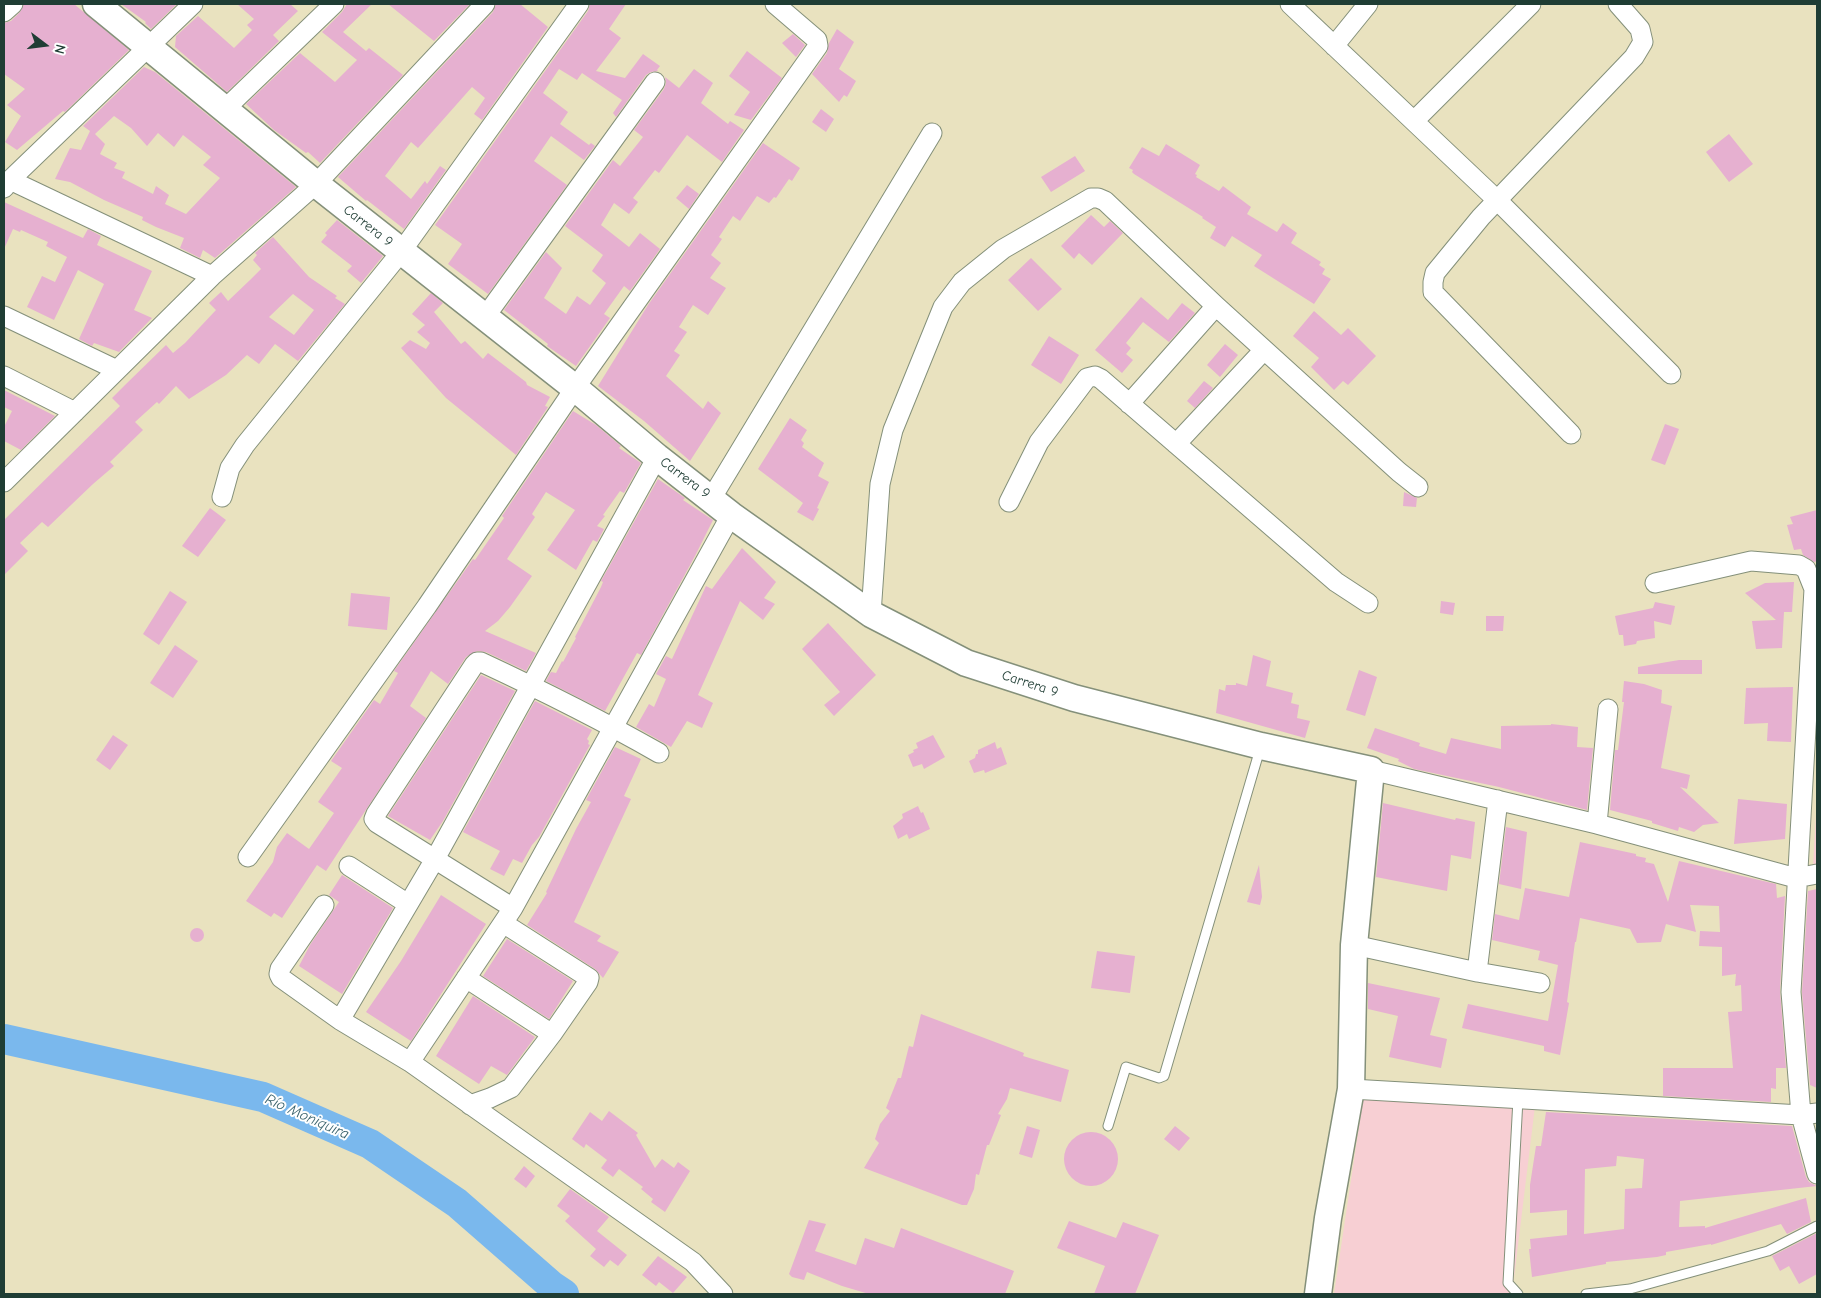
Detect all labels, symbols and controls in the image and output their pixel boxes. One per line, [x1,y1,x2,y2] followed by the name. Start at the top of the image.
[20,20,70,70] north arrow
[51,42,69,56] text: N
[340,201,396,251] street label: Carrera 9
[657,454,713,502] street label: Carrera 9
[1000,667,1060,701] street label: Carrera 9
[262,1090,352,1144] water label: Río Moniquira

